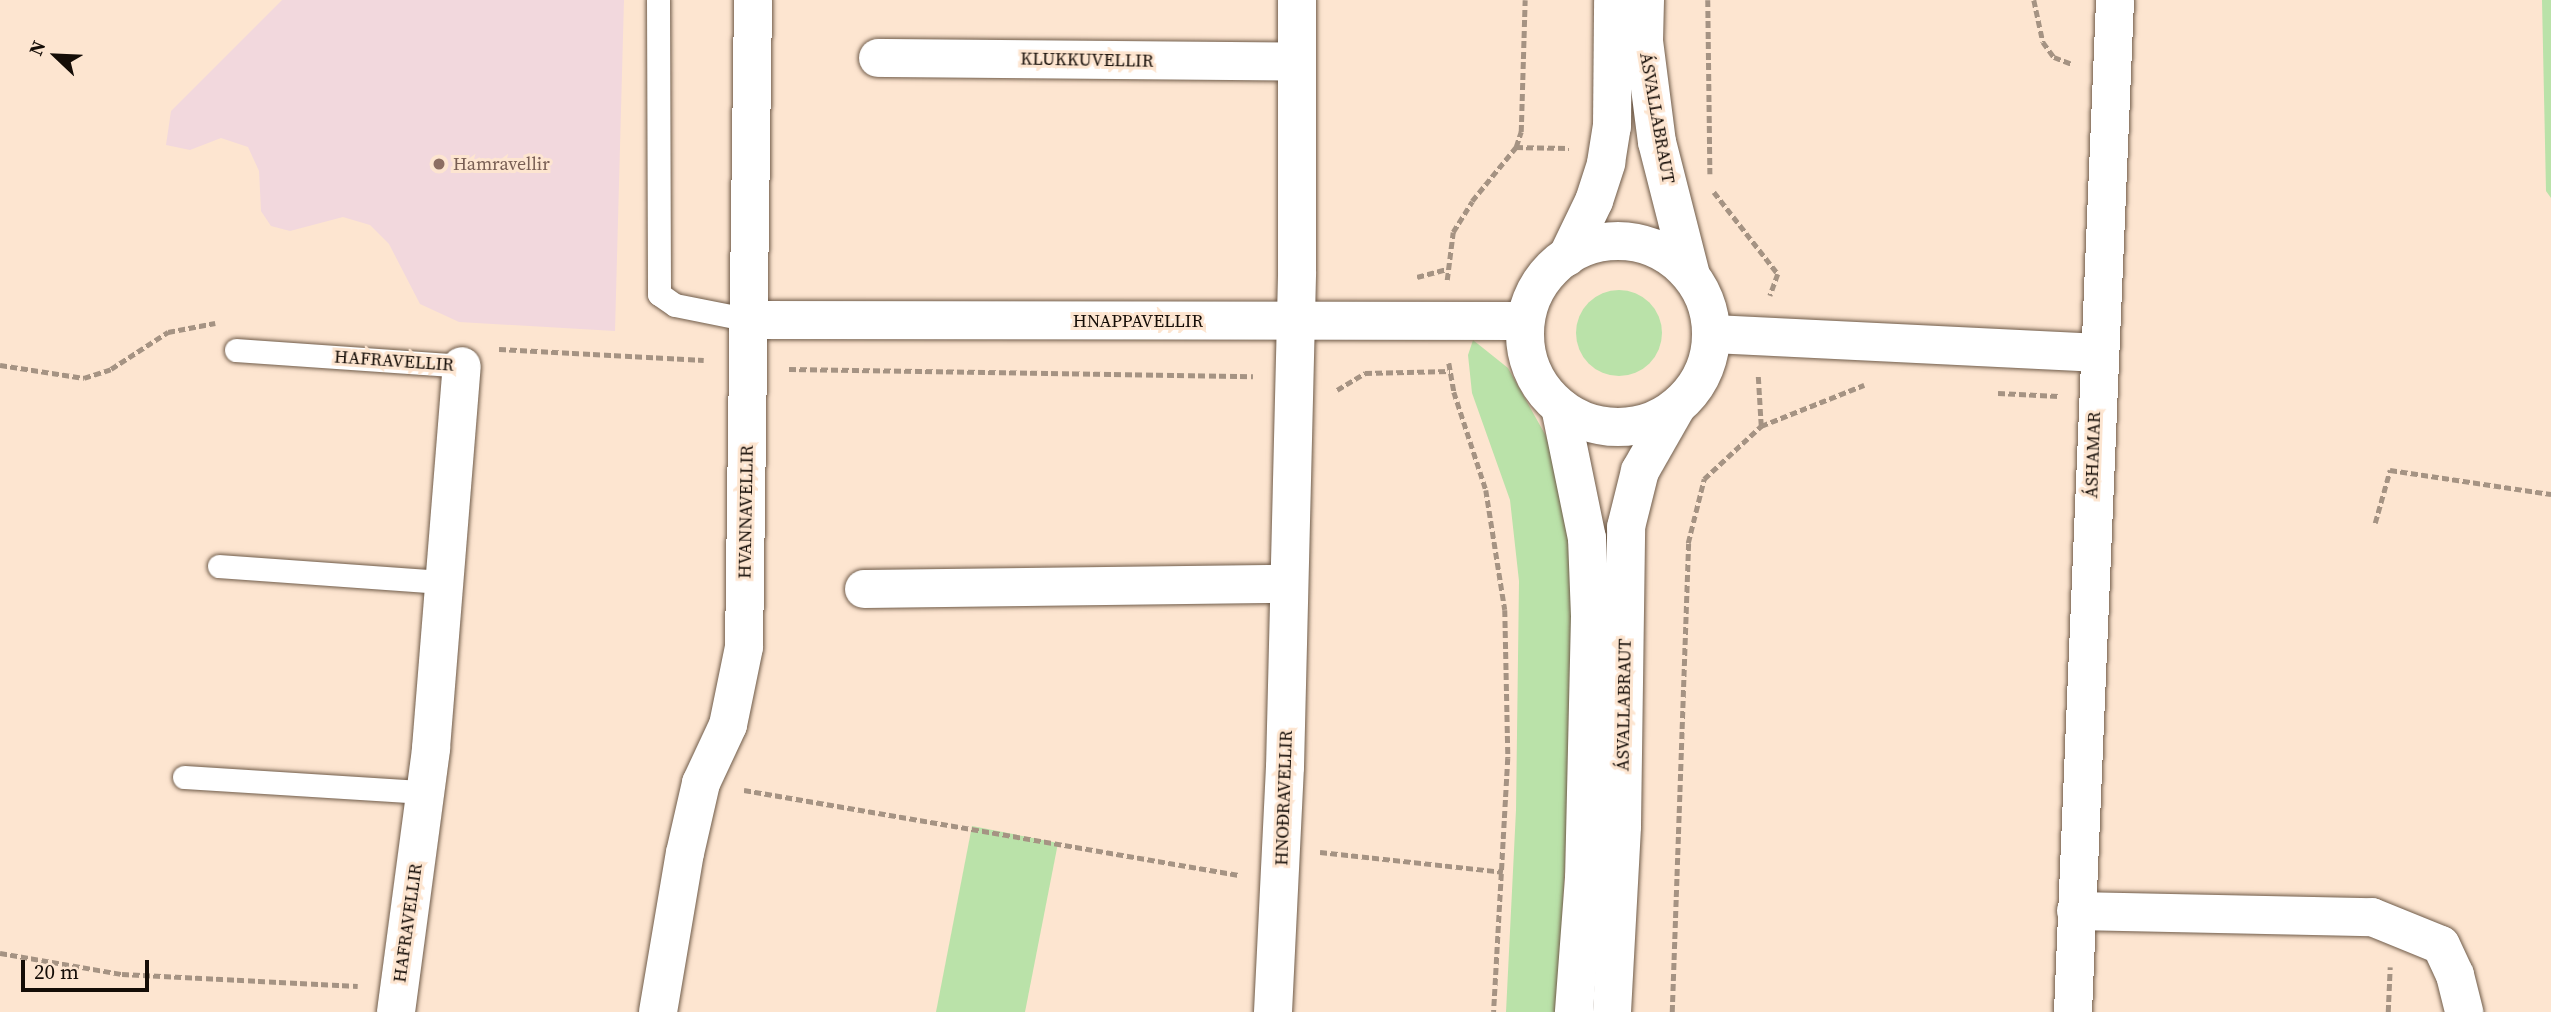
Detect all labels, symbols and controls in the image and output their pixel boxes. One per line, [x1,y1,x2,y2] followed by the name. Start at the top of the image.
[21,21,91,91] north arrow
[22,36,51,59] text: N
[1020,48,1154,72] street label: KLUKKUVELLIR
[1635,51,1679,185] street label: ÁSVALLABRAUT
[453,153,550,175] place label: Hamravellir
[431,156,447,172] marker: Hamravellir
[1073,310,1203,332] street label: HNAPPAVELLIR
[333,346,455,376] street label: HAFRAVELLIR
[2081,411,2105,499] street label: ÁSHAMAR
[734,445,758,579] street label: HVANNAVELLIR
[1612,639,1636,771] street label: ÁSVALLABRAUT
[1271,730,1297,866] street label: HNOÐRAVELLIR
[389,862,427,984] street label: HAFRAVELLIR
[24,946,152,990] scale bar
[34,957,79,986] text: 20 m

